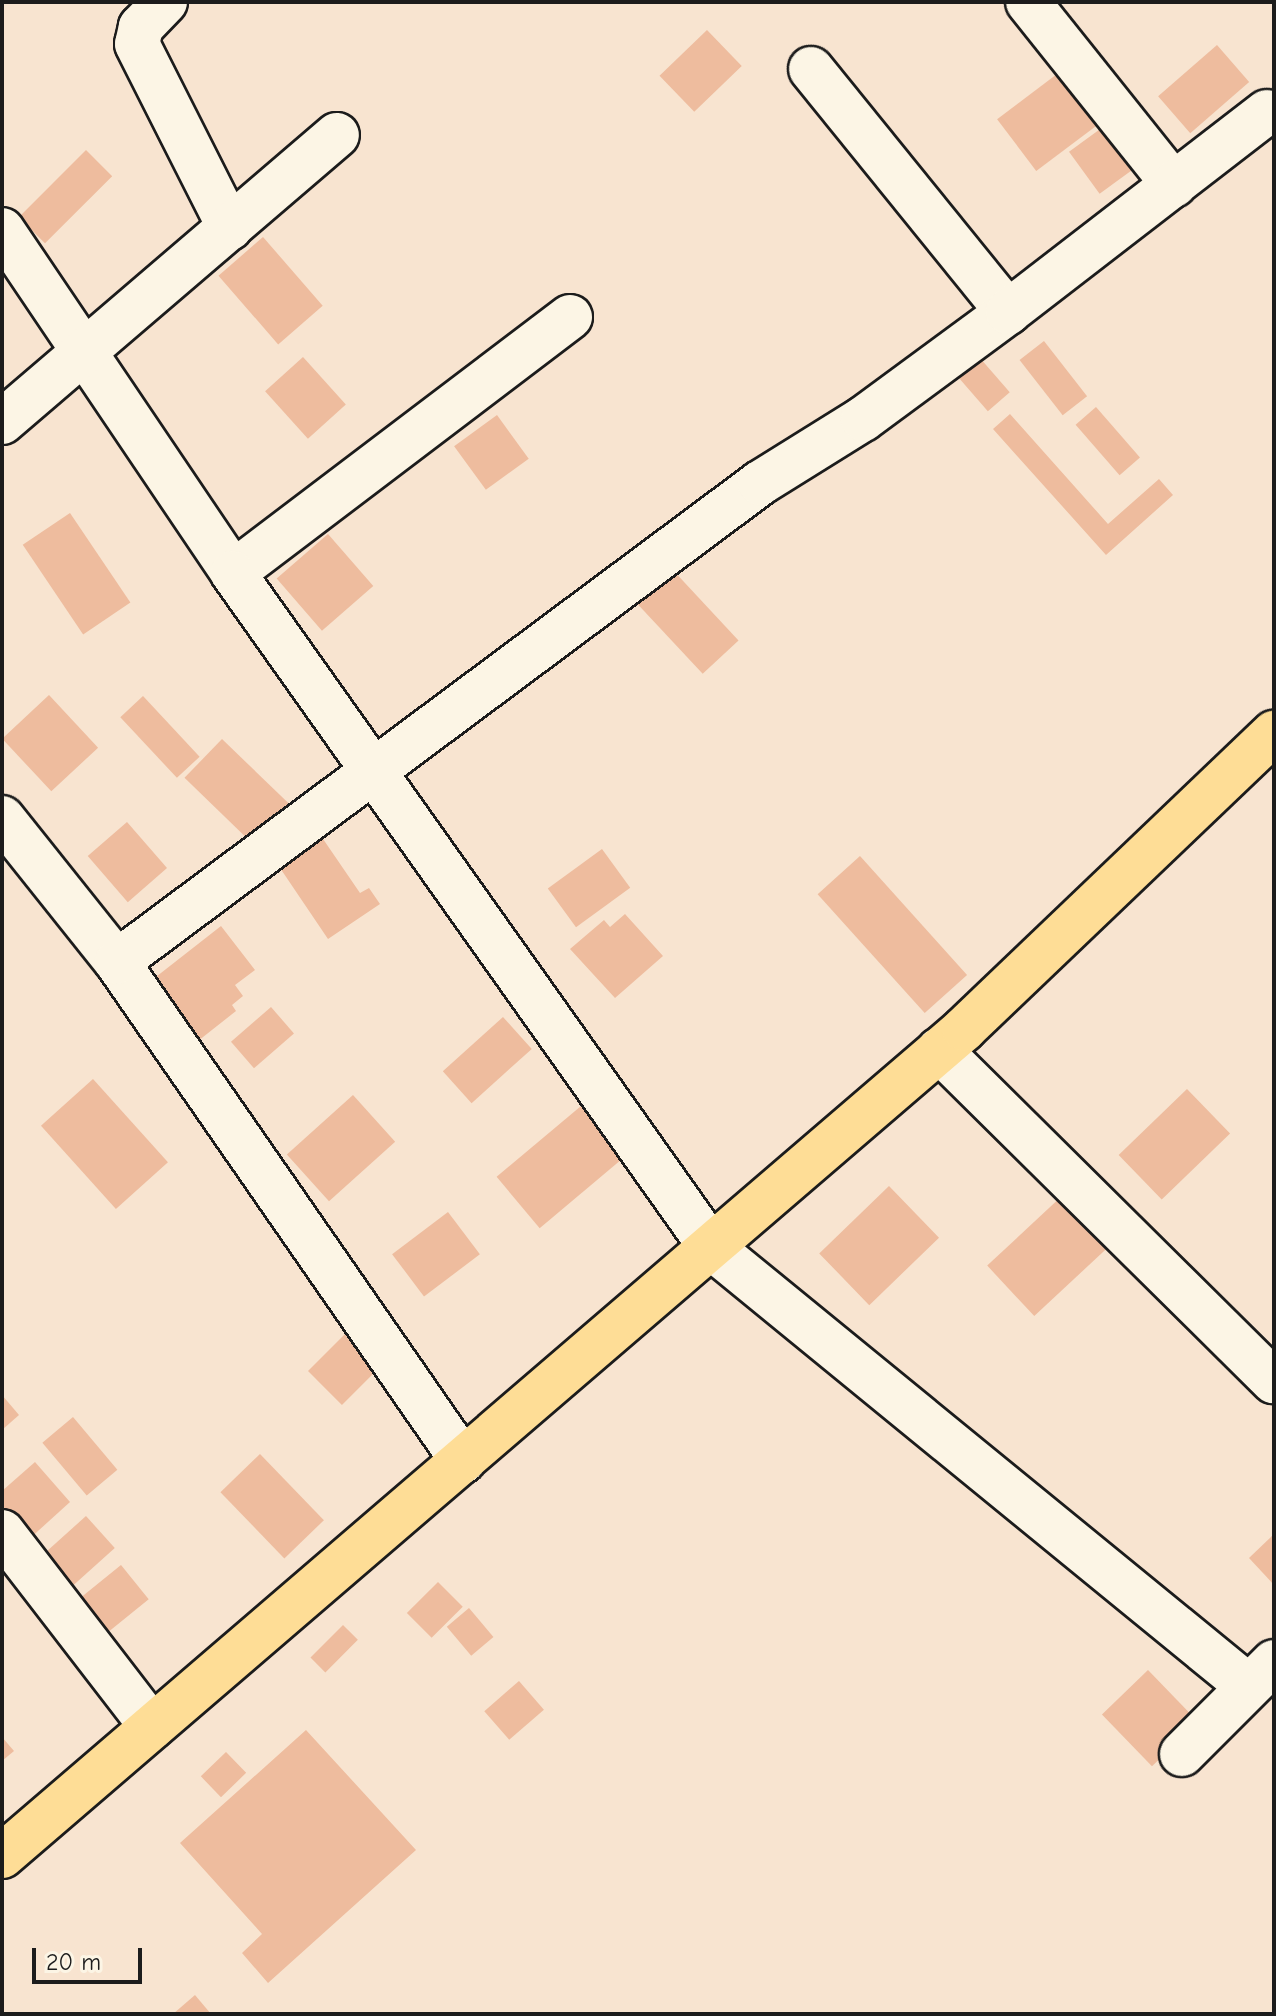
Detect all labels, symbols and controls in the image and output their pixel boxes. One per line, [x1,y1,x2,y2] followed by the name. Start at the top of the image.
[36,1932,146,1982] scale bar
[46,1948,101,1976] text: 20 m

